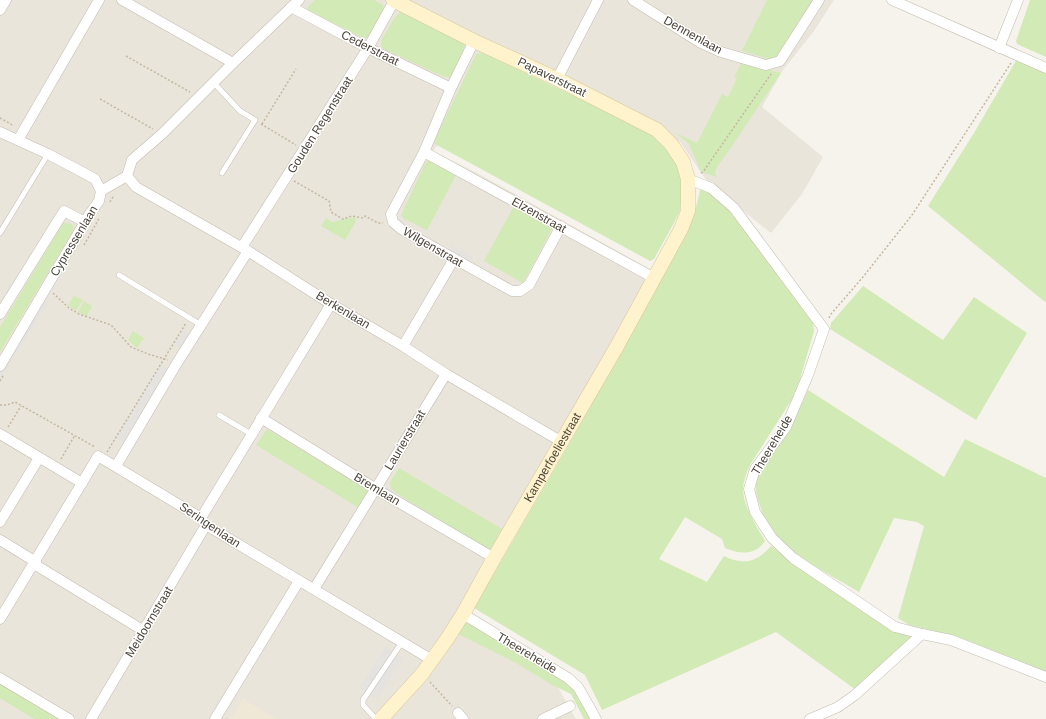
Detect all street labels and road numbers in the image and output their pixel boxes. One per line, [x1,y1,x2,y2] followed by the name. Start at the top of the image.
[661,13,725,57] street label: Dennenlaan
[339,28,402,69] street label: Cederstraat
[515,54,589,100] street label: Papaverstraat
[285,73,356,176] street label: Gouden Regenstraat
[509,194,569,236] street label: Elzenstraat
[47,203,101,279] street label: Cypressenlaan
[401,224,466,270] street label: Wilgenstraat
[313,288,373,332] street label: Berkenlaan
[382,407,429,472] street label: Laurierstraat
[521,410,584,504] street label: Kamperfoeliestraat
[749,412,796,477] street label: Theereheide
[351,470,403,508] street label: Bremlaan
[177,499,243,551] street label: Seringenlaan
[122,584,176,660] street label: Meidoornstraat
[495,630,560,677] street label: Theereheide

